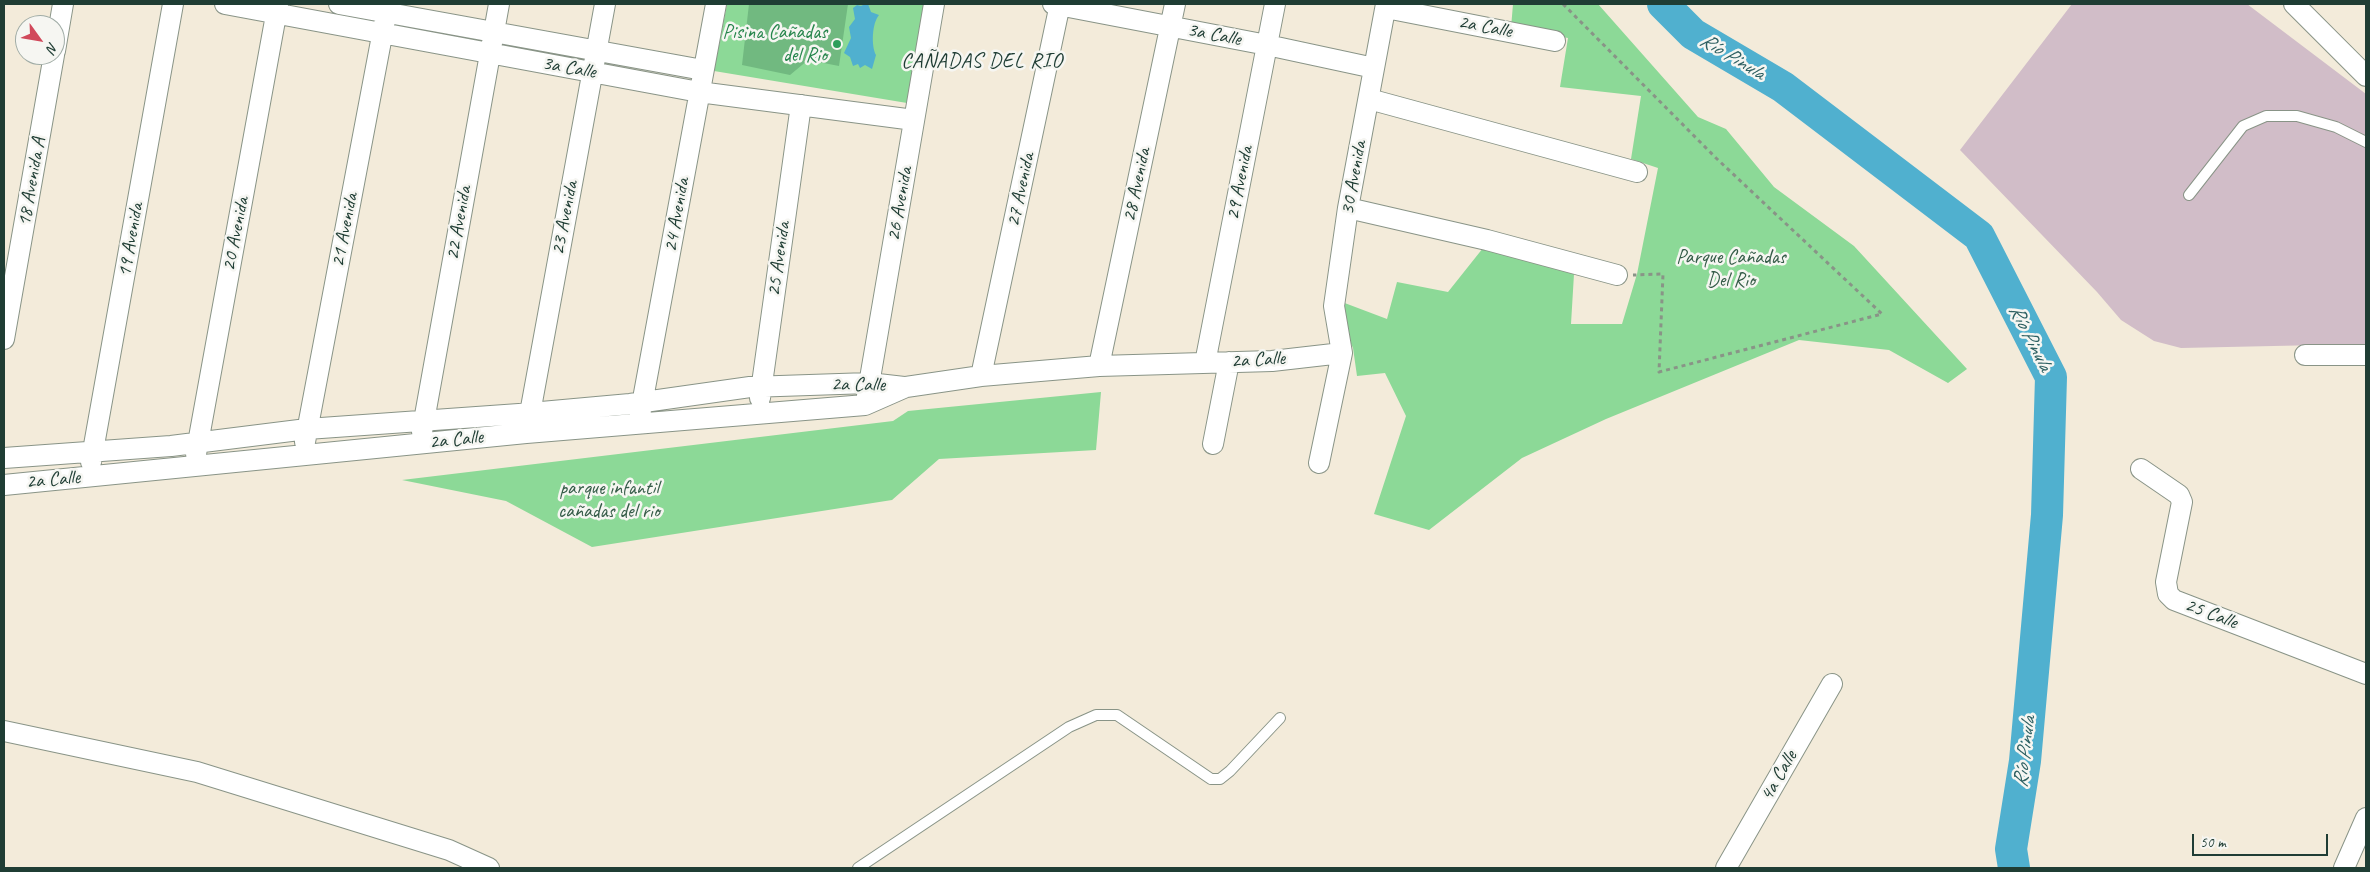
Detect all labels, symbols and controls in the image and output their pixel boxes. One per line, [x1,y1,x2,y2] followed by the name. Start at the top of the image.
[1456,10,1514,44] street label: 2a Calle
[15,15,65,65] north arrow
[1185,18,1243,52] street label: 3a Calle
[723,21,827,68] place label: Pisina Cañadas del Rio
[1695,28,1769,86] water label: Río Pinula
[831,38,843,50] marker: Pisina Cañadas del Rio
[43,39,62,56] text: N
[899,48,1065,74] district label: CAÑADAS DEL RIO
[540,51,598,85] street label: 3a Calle
[12,136,52,228] street label: 18 Avenida A
[1336,139,1372,217] street label: 30 Avenida
[1221,144,1259,222] street label: 29 Avenida
[1117,146,1157,224] street label: 28 Avenida
[1001,151,1041,229] street label: 27 Avenida
[882,165,918,243] street label: 26 Avenida
[659,176,695,254] street label: 24 Avenida
[546,179,584,257] street label: 23 Avenida
[441,184,477,262] street label: 22 Avenida
[326,191,364,269] street label: 21 Avenida
[217,195,255,273] street label: 20 Avenida
[113,201,149,279] street label: 19 Avenida
[762,220,796,298] street label: 25 Avenida
[1676,246,1786,293] park label: Parque Cañadas Del Rio
[2003,301,2057,375] water label: Río Pinula
[1230,347,1286,373] street label: 2a Calle
[831,373,885,397] street label: 2a Calle
[428,425,484,455] street label: 2a Calle
[25,466,81,494] street label: 2a Calle
[558,477,660,524] park label: parque infantil cañadas del rio
[2181,593,2241,635] street label: 25 Calle
[2008,715,2042,789] water label: Río Pinula
[1755,747,1803,805] street label: 4a Calle
[2195,824,2331,856] scale bar
[2200,833,2226,852] text: 50 m

